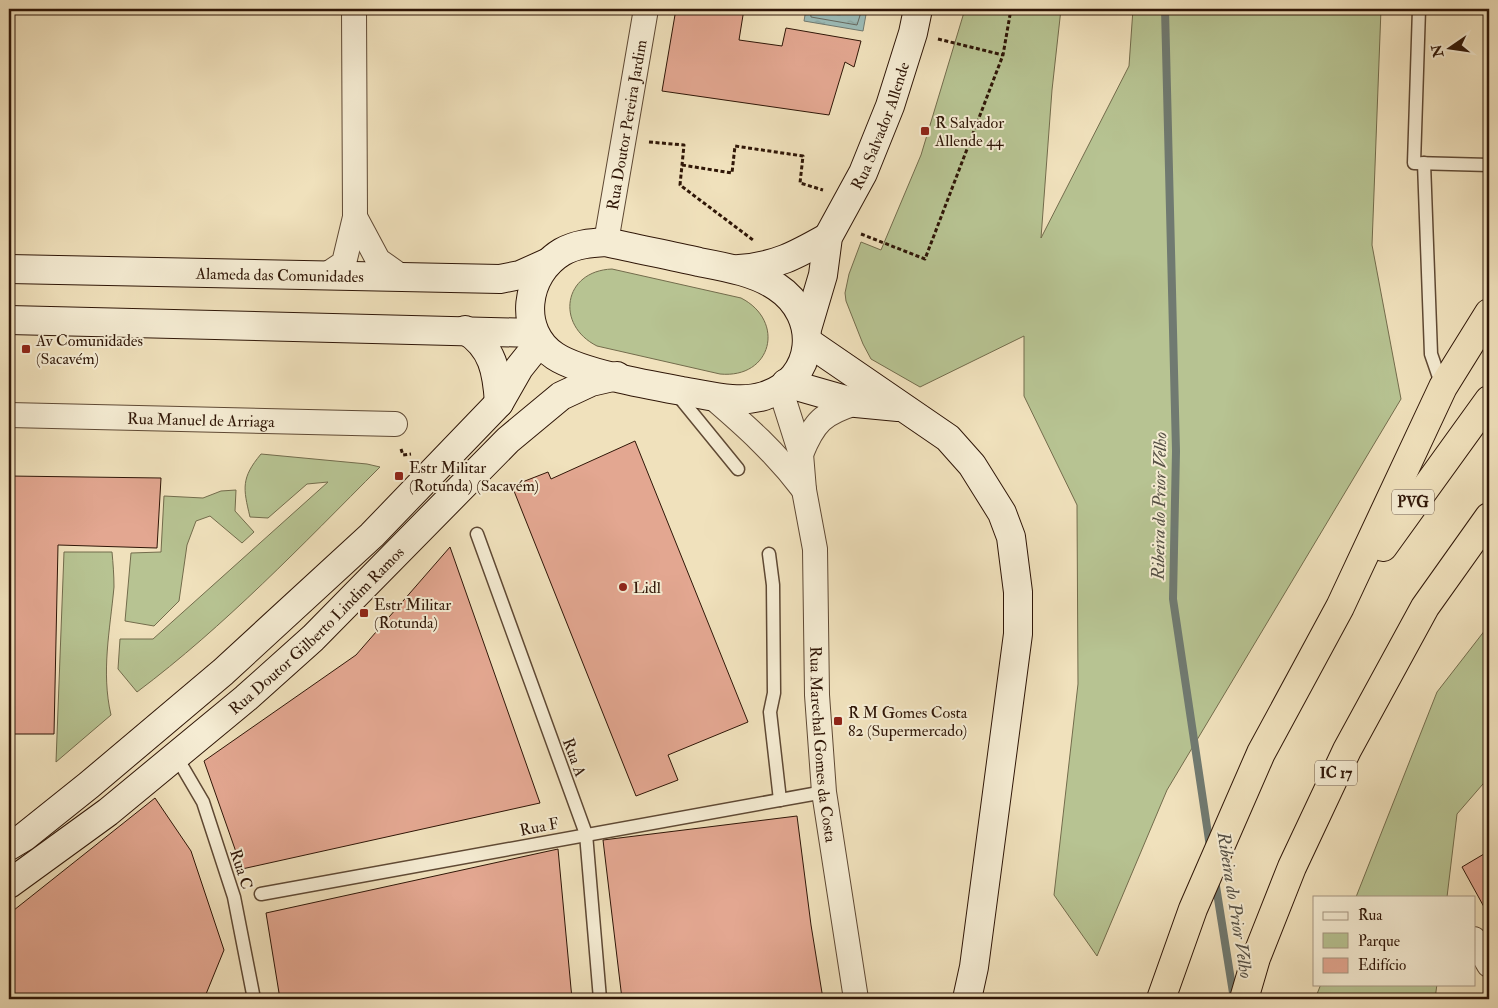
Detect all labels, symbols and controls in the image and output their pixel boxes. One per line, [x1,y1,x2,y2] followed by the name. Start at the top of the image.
[1426,22,1476,72] north arrow
[603,38,652,211] street label: Rua Doutor Pereira Jardim
[1428,42,1448,60] text: N
[847,59,914,193] street label: Rua Salvador Allende
[934,113,1005,151] place label: R Salvador Allende 44
[919,125,931,137] marker: R Salvador Allende 44
[195,264,364,287] street label: Alameda das Comunidades
[35,331,143,369] place label: Av Comunidades (Sacavém)
[20,343,32,355] marker: Av Comunidades (Sacavém)
[127,409,275,432] street label: Rua Manuel de Arriaga
[1147,432,1172,581] water label: Ribeira do Prior Velho
[409,458,539,496] place label: Estr Militar (Rotunda) (Sacavém)
[393,470,405,482] marker: Estr Militar (Rotunda) (Sacavém)
[1392,490,1434,514] road number: PVG
[225,543,409,719] street label: Rua Doutor Gilberto Lindim Ramos
[633,578,661,598] place label: Lidl
[617,581,629,593] marker: Lidl
[374,595,451,633] place label: Estr Militar (Rotunda)
[358,607,370,619] marker: Estr Militar (Rotunda)
[805,646,841,844] street label: Rua Marechal Gomes da Costa
[848,703,968,742] place label: R M Gomes Costa 82 (Supermercado)
[832,715,844,727] marker: R M Gomes Costa 82 (Supermercado)
[558,735,590,779] street label: Rua A
[1315,760,1357,786] road number: IC 17
[518,813,561,841] street label: Rua F
[1211,829,1257,980] water label: Ribeira do Prior Velho
[225,847,257,892] street label: Rua C
[1313,896,1476,986] legend
[1358,906,1383,925] text: Rua
[1358,932,1400,951] text: Parque
[1358,956,1406,975] text: Edifício

